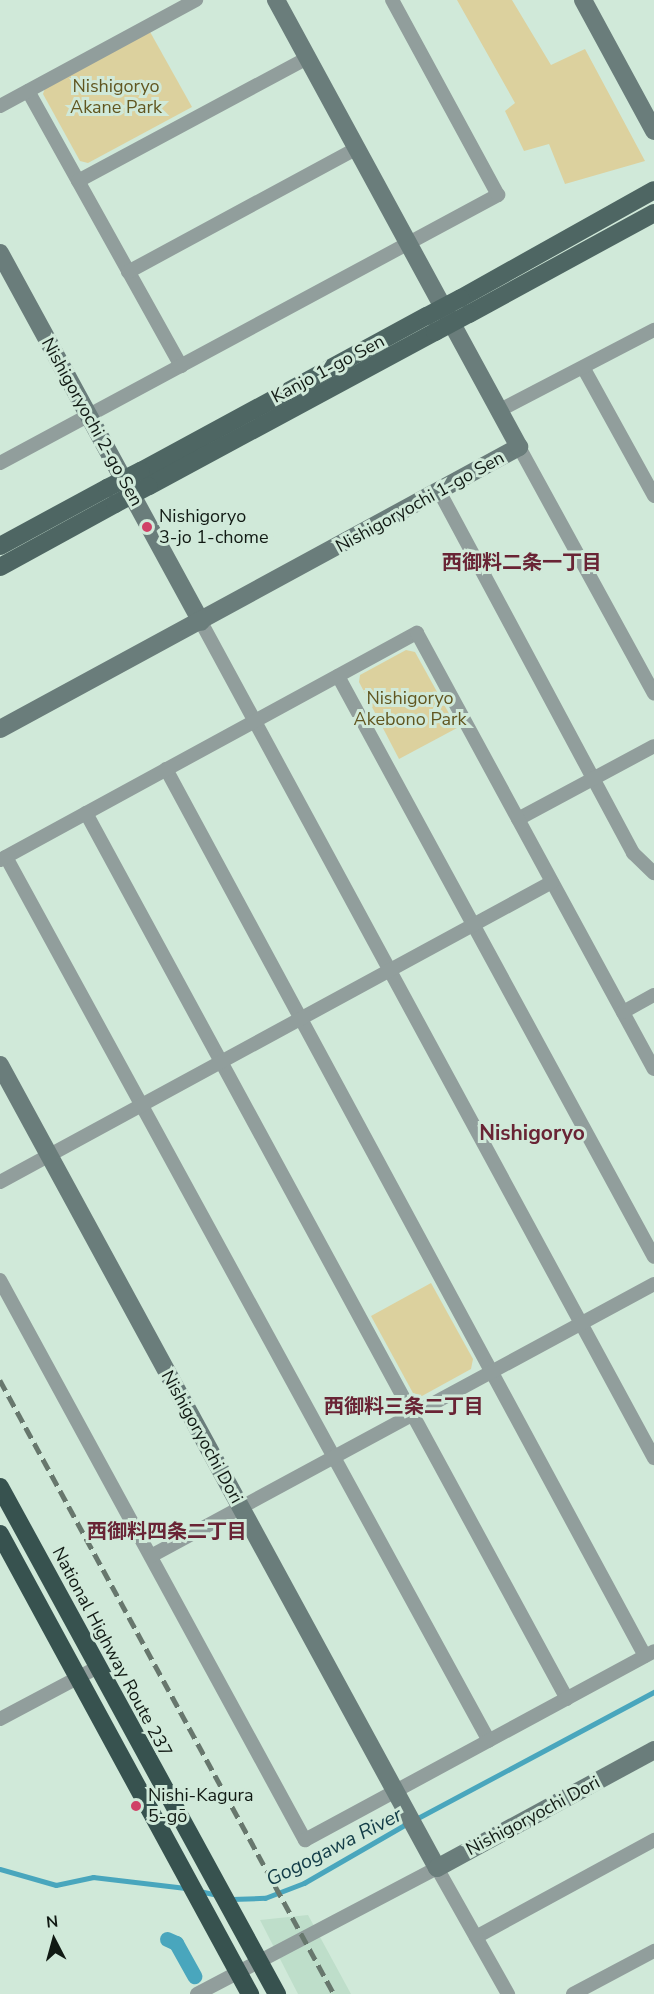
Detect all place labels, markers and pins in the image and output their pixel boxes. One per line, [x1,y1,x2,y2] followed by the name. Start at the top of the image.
[159,506,269,548] place label: Nishigoryo 3-jo 1-chome
[140,520,154,534] marker: Nishigoryo 3-jo 1-chome
[148,1785,254,1828] place label: Nishi-Kagura 5-gō
[129,1799,143,1813] marker: Nishi-Kagura 5-gō

